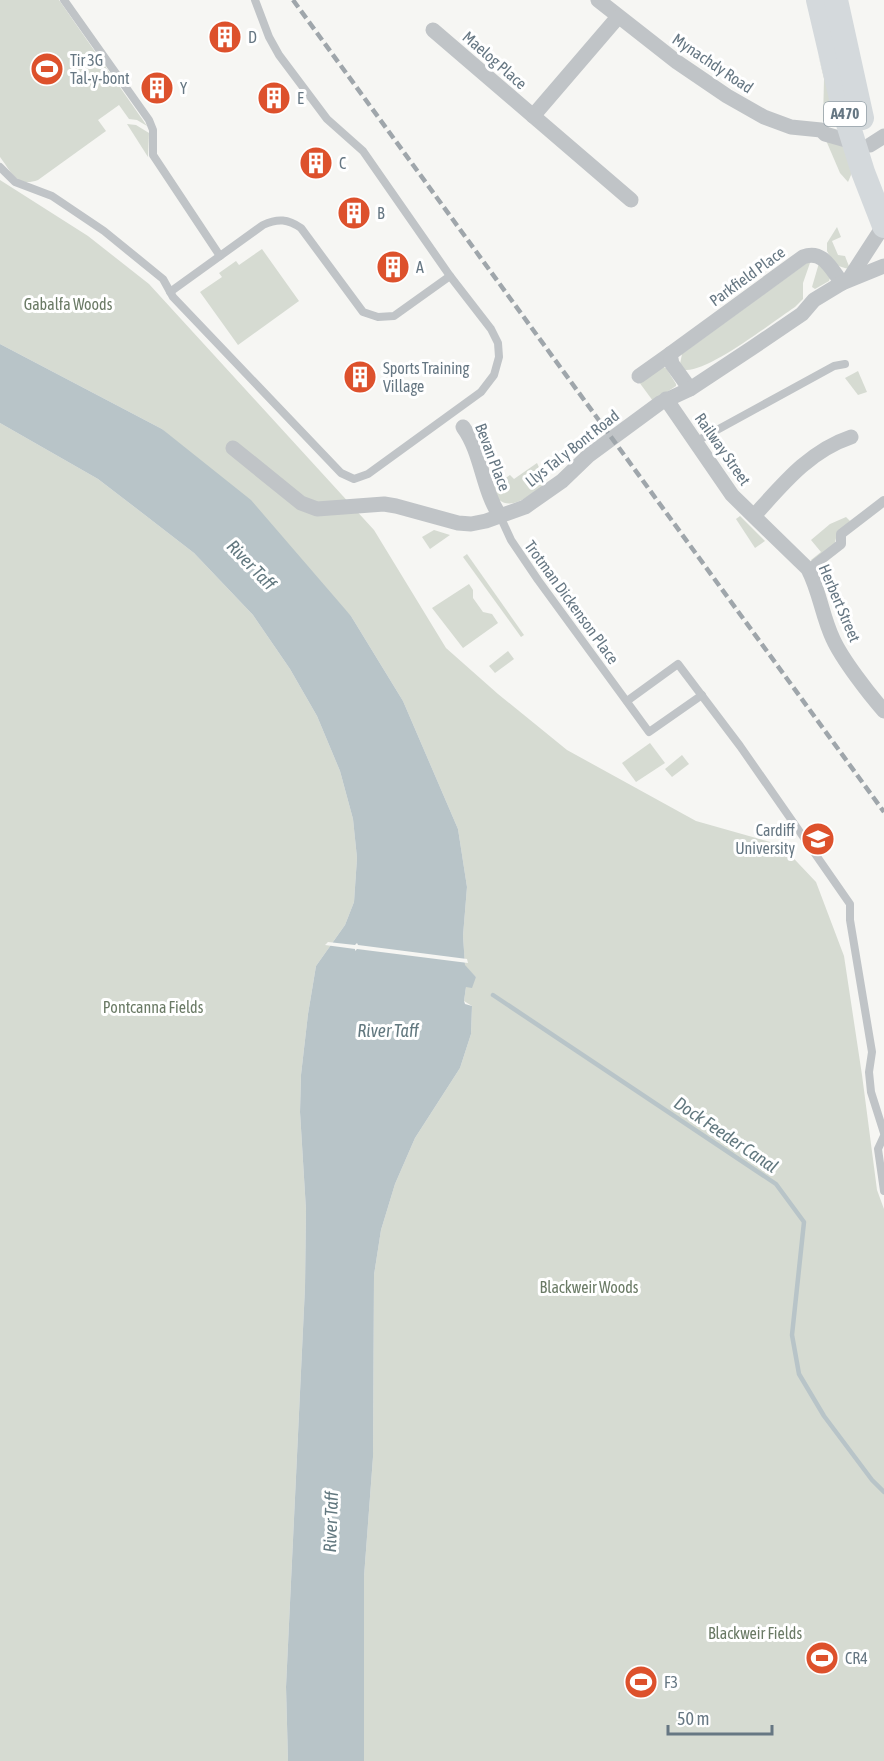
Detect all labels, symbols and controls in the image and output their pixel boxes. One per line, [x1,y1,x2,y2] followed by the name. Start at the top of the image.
[207,19,243,55] building icon: D
[459,27,531,93] street label: Maelog Place
[248,28,257,46] place label: D
[669,30,757,97] street label: Mynachdy Road
[29,51,65,87] sports icon: Tir 3G Tal-y-bont
[70,51,130,88] place label: Tir 3G Tal-y-bont
[139,70,175,106] building icon: Y
[180,79,188,97] place label: Y
[256,80,292,116] building icon: E
[297,89,304,107] place label: E
[824,102,866,126] road number: A470
[298,145,334,181] building icon: C
[339,154,346,172] place label: C
[336,195,372,231] building icon: B
[377,204,385,222] place label: B
[706,243,788,309] street label: Parkfield Place
[375,249,411,285] building icon: A
[416,258,424,276] place label: A
[24,295,113,313] park label: Gabalfa Woods
[342,359,378,395] building icon: Sports Training Village
[383,359,470,396] place label: Sports Training Village
[522,406,623,491] street label: Llys Tal y Bont Road
[691,409,755,489] street label: Railway Street
[472,421,514,493] street label: Bevan Place
[223,535,281,595] water label: River Taff
[521,537,623,667] street label: Trotman Dickenson Place
[816,561,865,645] street label: Herbert Street
[735,821,795,858] place label: Cardiff University
[800,821,836,857] school or university icon: Cardiff University
[103,998,204,1016] park label: Pontcanna Fields
[357,1020,420,1041] water label: River Taff
[670,1092,782,1177] water label: Dock Feeder Canal
[540,1278,639,1296] park label: Blackweir Woods
[319,1490,342,1553] water label: River Taff
[708,1624,802,1642] park label: Blackweir Fields
[804,1640,840,1676] sports icon: CR4
[845,1649,868,1667] place label: CR4
[623,1664,659,1700] sports icon: F3
[664,1673,678,1691] place label: F3
[668,1698,772,1736] scale bar
[677,1708,709,1729] text: 50 m

